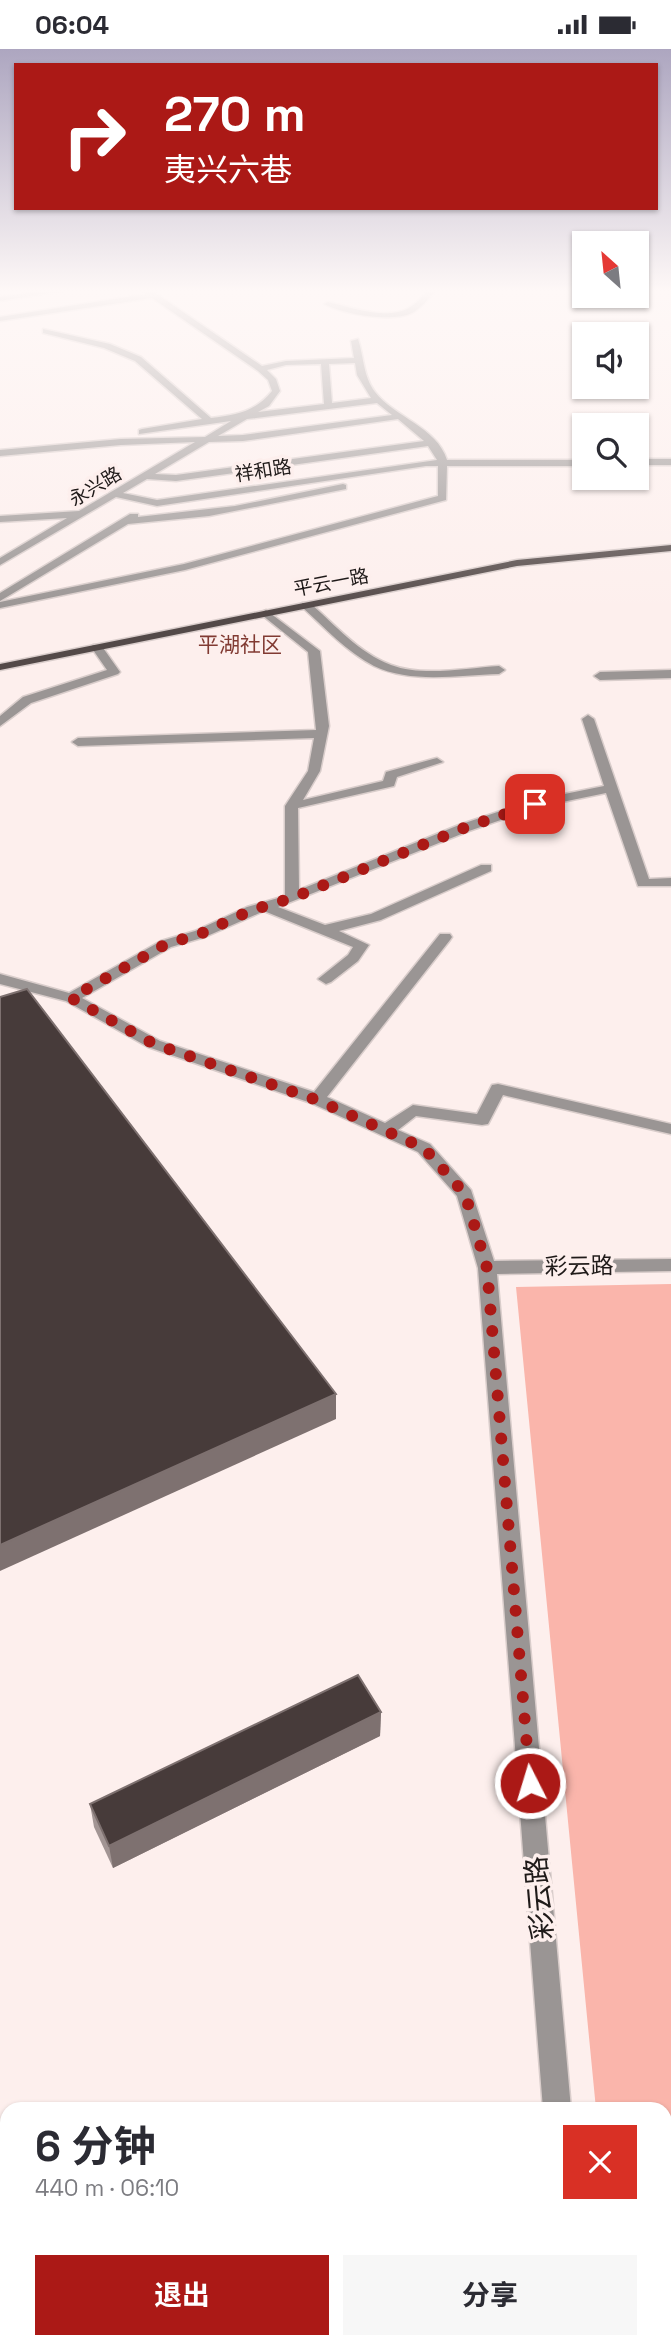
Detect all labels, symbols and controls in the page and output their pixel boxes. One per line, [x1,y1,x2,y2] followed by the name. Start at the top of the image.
[35,8,109,42] text: 06:04
[164,83,306,145] text: 270 m
[49,91,140,182] icon: right
[164,150,292,190] text: 夷兴六巷
[572,231,649,308] north arrow
[572,231,649,490] map controls
[572,322,649,399] button: sound
[572,413,649,490] button: search
[233,454,293,487] street label: 祥和路
[64,461,126,512] street label: 永兴路
[291,563,371,602] street label: 平云一路
[198,631,282,658] district label: 平湖社区
[505,774,565,834] pin
[516,785,554,823] icon: arrive
[544,1250,614,1282] street label: 彩云路
[493,1746,567,1820] position arrow
[517,1855,561,1941] street label: 彩云路
[35,2120,156,2173] text: 6 分钟
[563,2125,637,2199] button: close
[35,2173,179,2203] text: 440 m · 06:10
[35,2255,329,2335] button: 退出
[343,2255,637,2335] button: 分享

